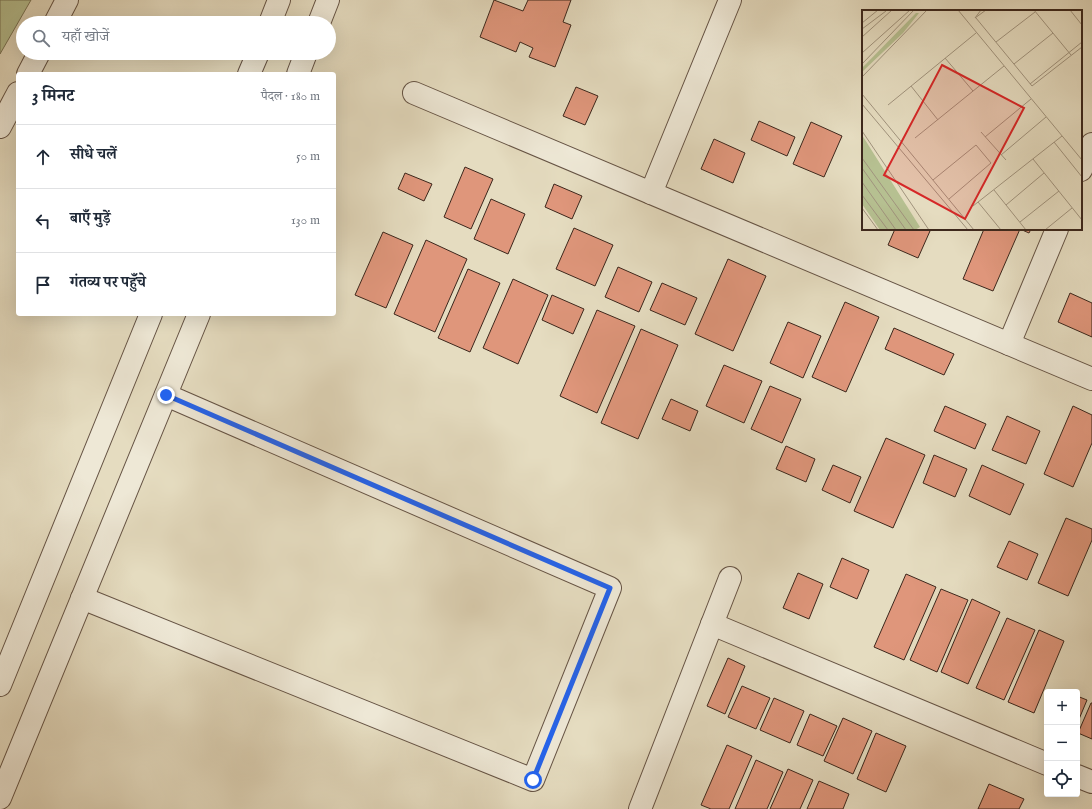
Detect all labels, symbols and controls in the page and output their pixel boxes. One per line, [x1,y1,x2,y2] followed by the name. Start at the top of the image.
[862,10,1082,230] inset map
[16,16,336,60] search box
[30,27,52,49] icon: search
[62,27,109,46] text: यहाँ खोजें
[32,86,74,107] text: 3 मिनट
[261,88,320,105] text: पैदल · 180 m
[70,145,117,164] text: सीधे चलें
[32,146,54,168] icon: ahead
[296,148,320,165] text: 50 m
[70,209,110,228] text: बाएँ मुड़ें
[32,210,54,232] icon: left
[291,212,320,229] text: 130 m
[70,273,146,292] text: गंतव्य पर पहुँचे
[32,274,54,296] icon: arrive
[157,386,175,404] route end
[1044,689,1080,797] map controls
[1044,689,1080,725] button: +
[1044,725,1080,761] button: −
[1044,761,1080,797] button: locate
[524,771,542,789] route start

